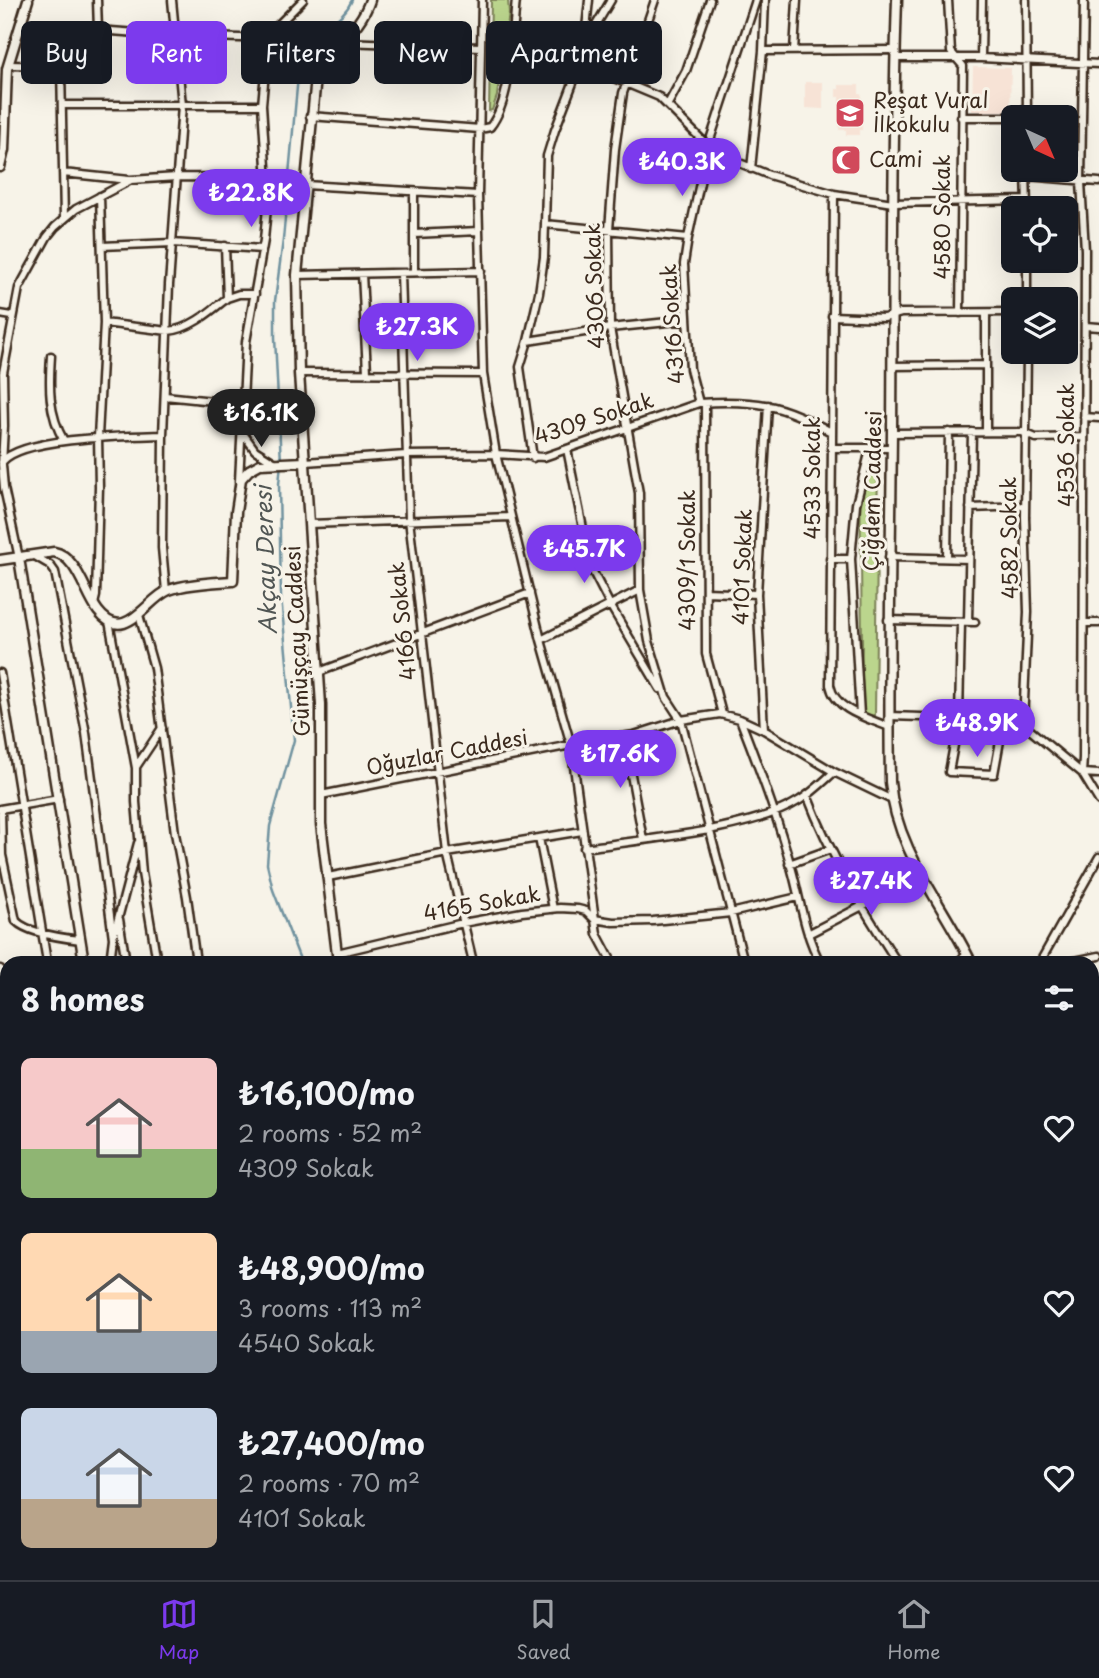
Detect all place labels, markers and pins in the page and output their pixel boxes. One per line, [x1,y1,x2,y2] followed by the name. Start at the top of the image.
[873,83,988,139] place label: Reşat Vural İlkokulu
[833,96,867,130] school or university icon: Reşat Vural İlkokulu
[625,138,739,198] pin: ₺40.3K
[869,142,922,174] place label: Cami
[829,143,863,177] mosque icon: Cami
[194,170,308,229] pin: ₺22.8K
[360,304,474,363] pin: ₺27.3K
[204,390,318,449] pin: ₺16.1K
[527,526,641,585] pin: ₺45.7K
[920,700,1034,759] pin: ₺48.9K
[563,730,677,790] pin: ₺17.6K
[814,858,928,917] pin: ₺27.4K

